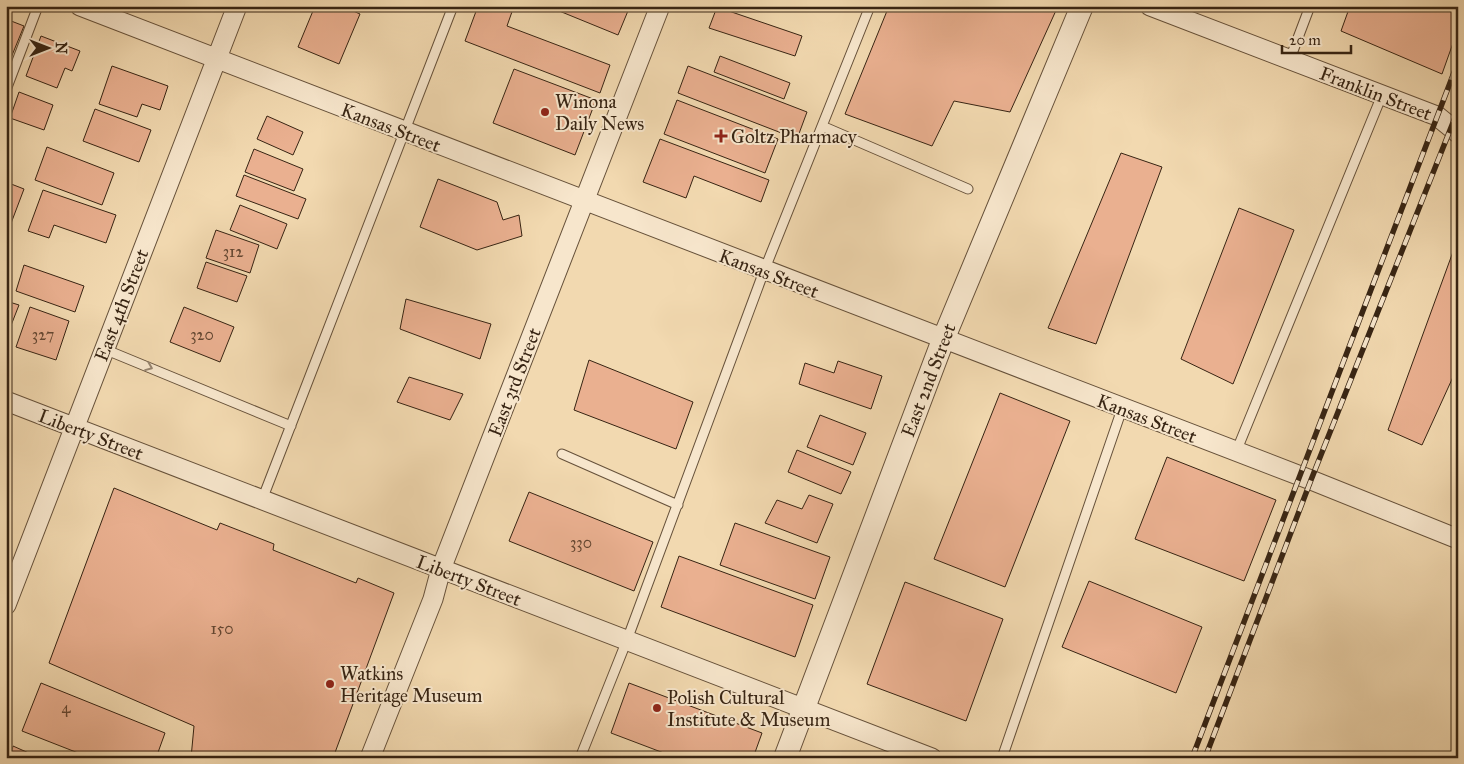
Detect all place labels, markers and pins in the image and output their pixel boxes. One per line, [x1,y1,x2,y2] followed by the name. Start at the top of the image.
[555,90,644,135] place label: Winona Daily News
[539,106,551,118] marker: Winona Daily News
[731,125,858,148] place label: Goltz Pharmacy
[715,130,727,142] marker: Goltz Pharmacy
[340,662,483,708] place label: Watkins Heritage Museum
[324,678,336,690] marker: Watkins Heritage Museum
[667,686,830,731] place label: Polish Cultural Institute & Museum
[651,702,663,714] marker: Polish Cultural Institute & Museum

